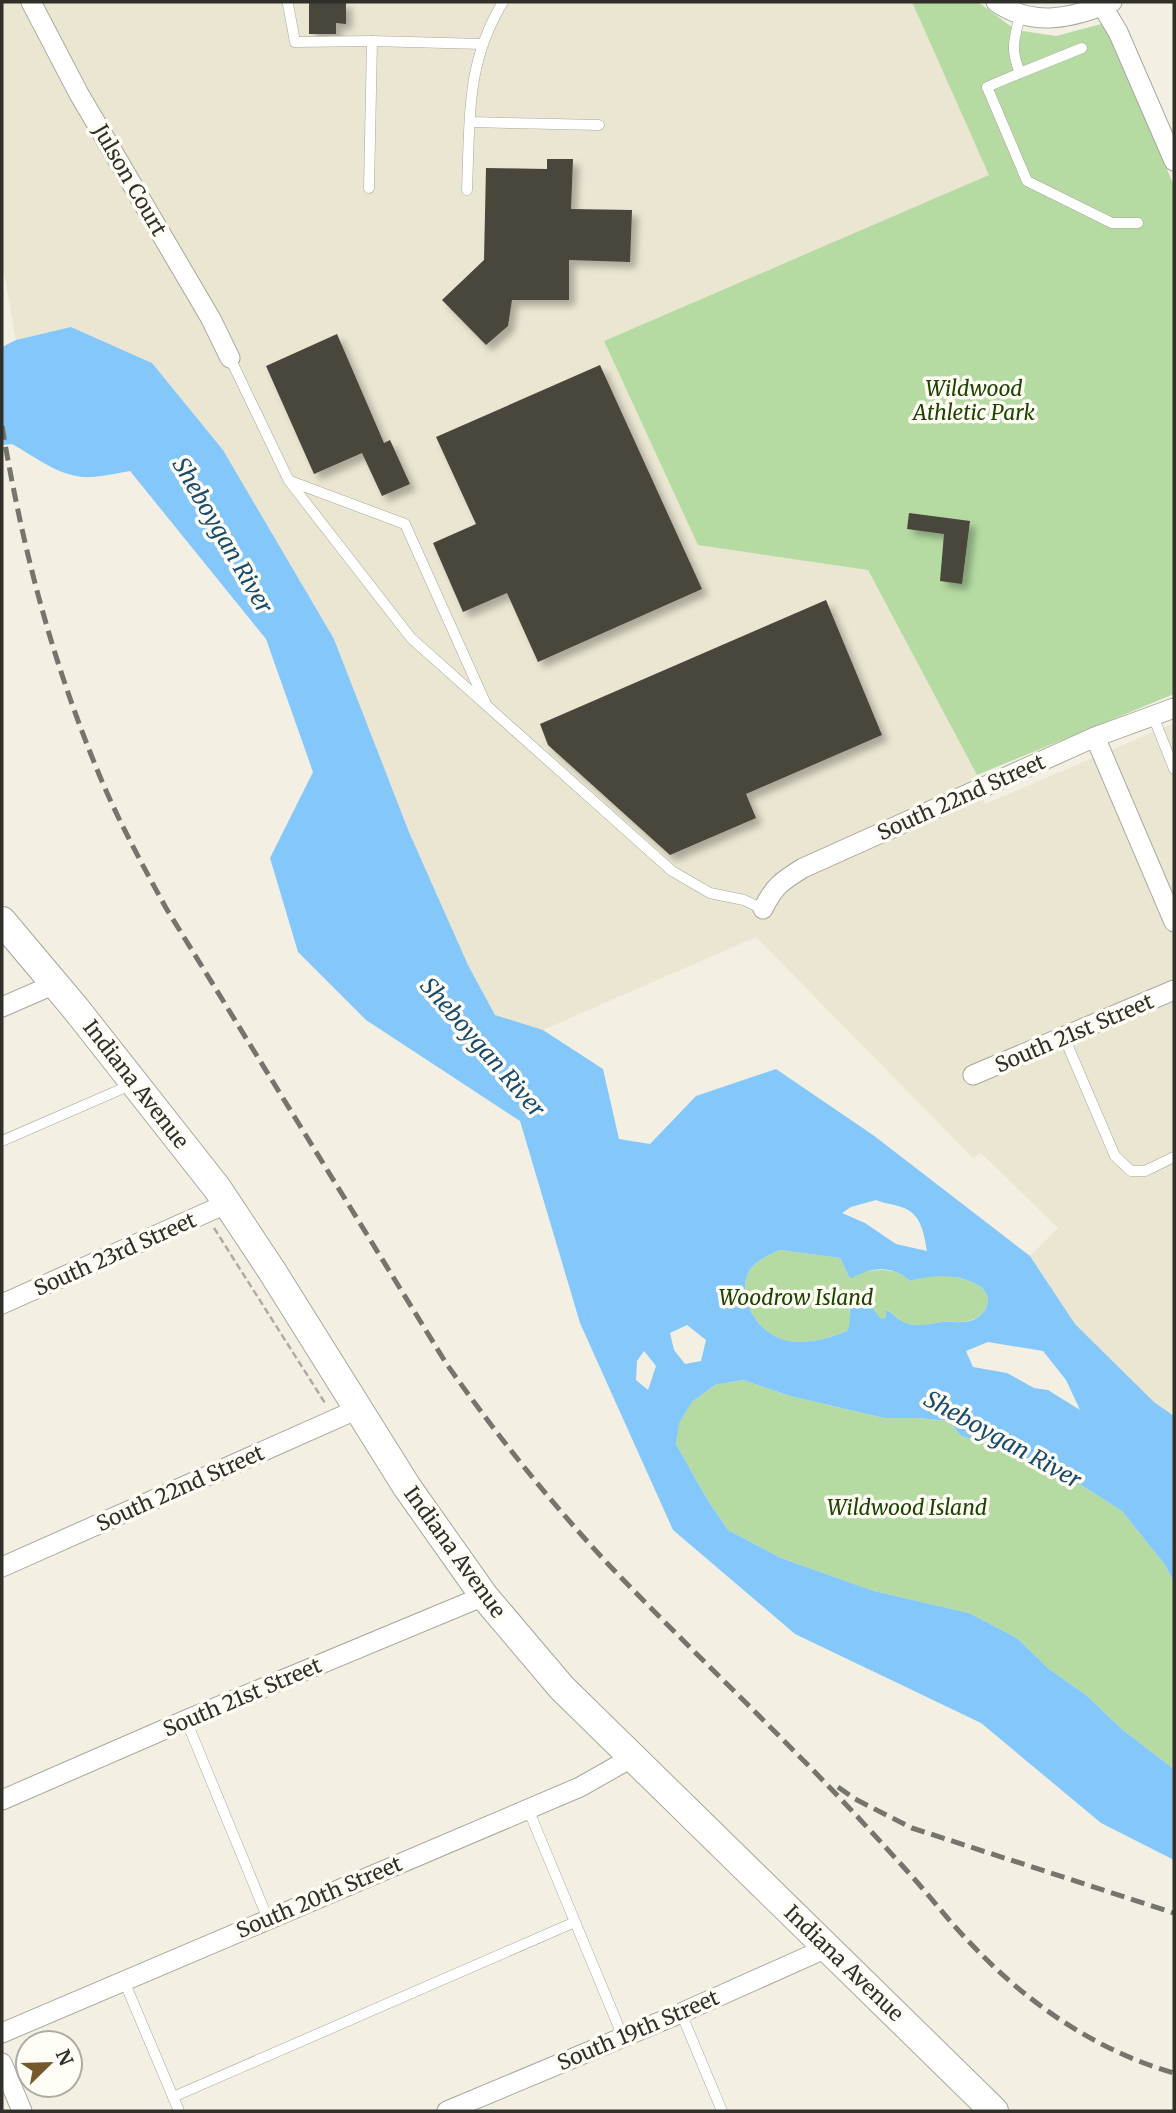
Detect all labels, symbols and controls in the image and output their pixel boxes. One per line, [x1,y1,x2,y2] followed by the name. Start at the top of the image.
[87,118,173,241] street label: Julson Court
[911,375,1035,426] park label: Wildwood Athletic Park
[167,452,280,619] water label: Sheboygan River
[873,748,1049,846] street label: South 22nd Street
[415,971,552,1123] water label: Sheboygan River
[991,987,1157,1079] street label: South 21st Street
[77,1014,195,1154] street label: Indiana Avenue
[30,1206,200,1302] street label: South 23rd Street
[719,1284,873,1311] park label: Woodrow Island
[919,1384,1087,1494] water label: Sheboygan River
[92,1439,268,1537] street label: South 22nd Street
[398,1481,512,1623] street label: Indiana Avenue
[827,1494,987,1521] park label: Wildwood Island
[159,1651,325,1743] street label: South 21st Street
[232,1850,406,1944] street label: South 20th Street
[778,1899,910,2027] street label: Indiana Avenue
[553,1984,723,2076] street label: South 19th Street
[14,2029,84,2099] north arrow
[51,2046,79,2069] text: N

